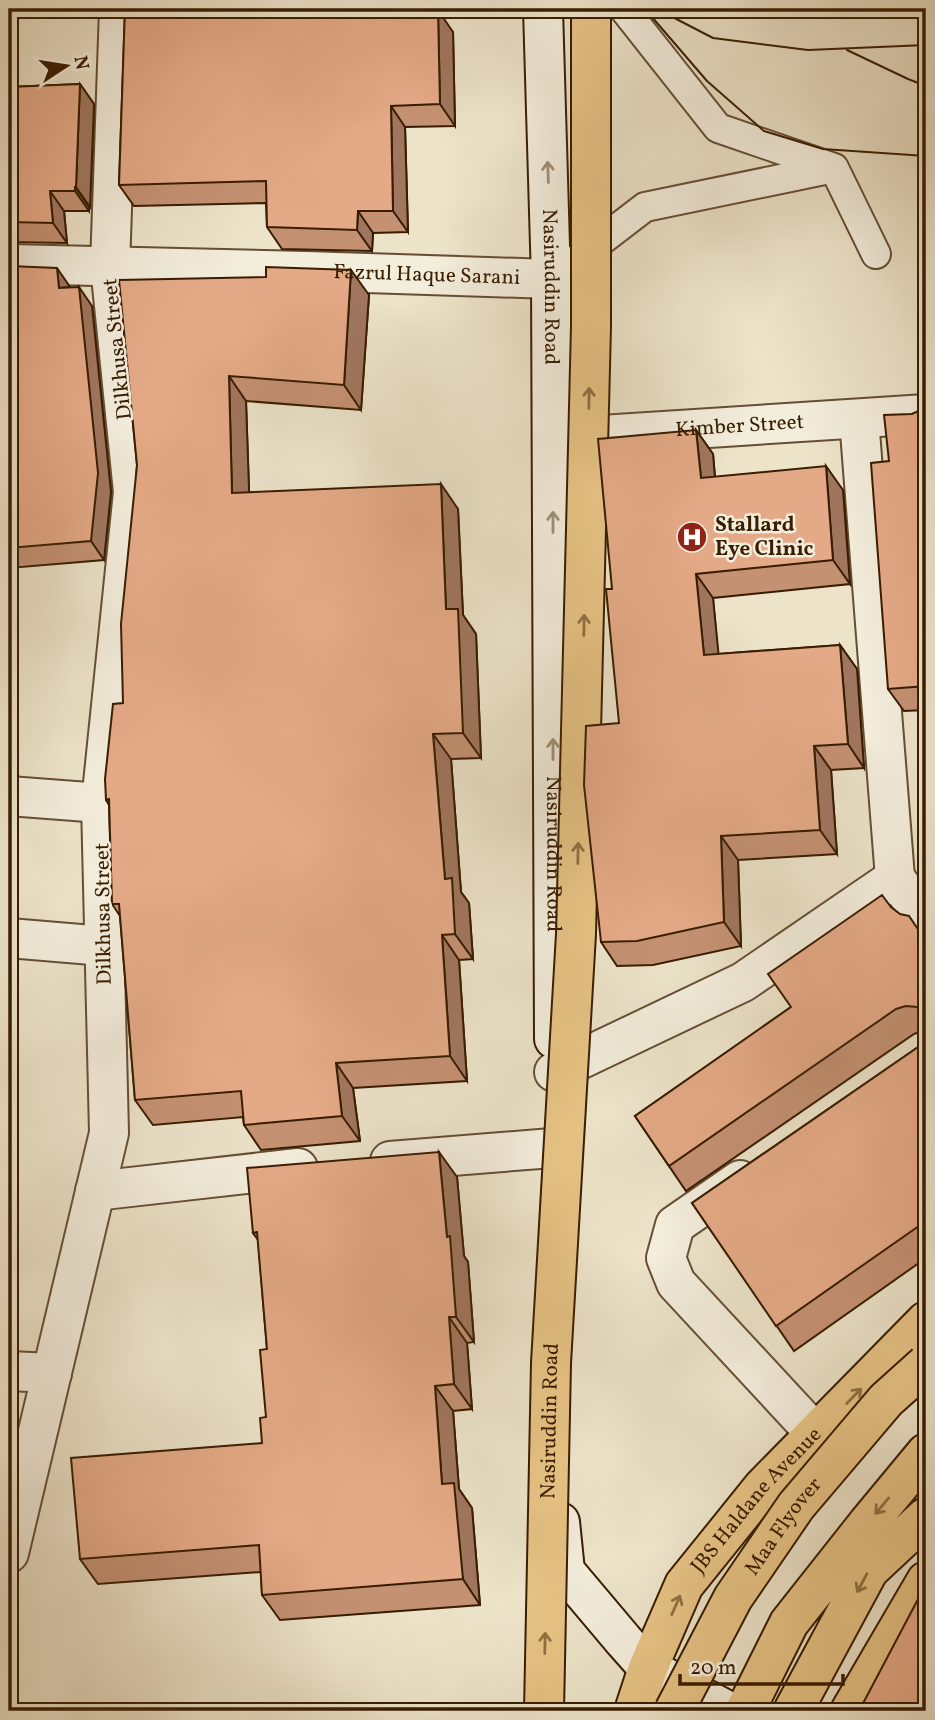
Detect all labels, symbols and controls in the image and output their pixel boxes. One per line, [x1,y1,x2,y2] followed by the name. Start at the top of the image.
[32,32,102,102] north arrow
[67,53,95,73] text: N
[541,160,554,183] one-way arrow
[534,208,566,365] street label: Nasiruddin Road
[333,257,521,292] street label: Fazrul Haque Sarani
[96,277,140,421] street label: Dilkhusa Street
[582,387,596,410] one-way arrow
[674,407,805,445] street label: Kimber Street
[546,510,559,533] one-way arrow
[715,511,813,564] place label: Stallard Eye Clinic
[675,520,709,554] hospital icon: Stallard Eye Clinic
[577,614,590,637] one-way arrow
[546,738,560,761] one-way arrow
[538,776,568,932] street label: Nasiruddin Road
[572,842,585,865] one-way arrow
[88,843,120,985] street label: Dilkhusa Street
[534,1342,567,1499] street label: Nasiruddin Road
[845,1387,862,1404] one-way arrow
[684,1421,828,1580] street label: JBS Haldane Avenue
[738,1471,829,1581] street label: Maa Flyover
[875,1496,890,1514] one-way arrow
[855,1572,868,1593] one-way arrow
[670,1595,683,1616] one-way arrow
[538,1632,552,1655] one-way arrow
[680,1643,842,1687] scale bar
[690,1654,736,1683] text: 20 m

